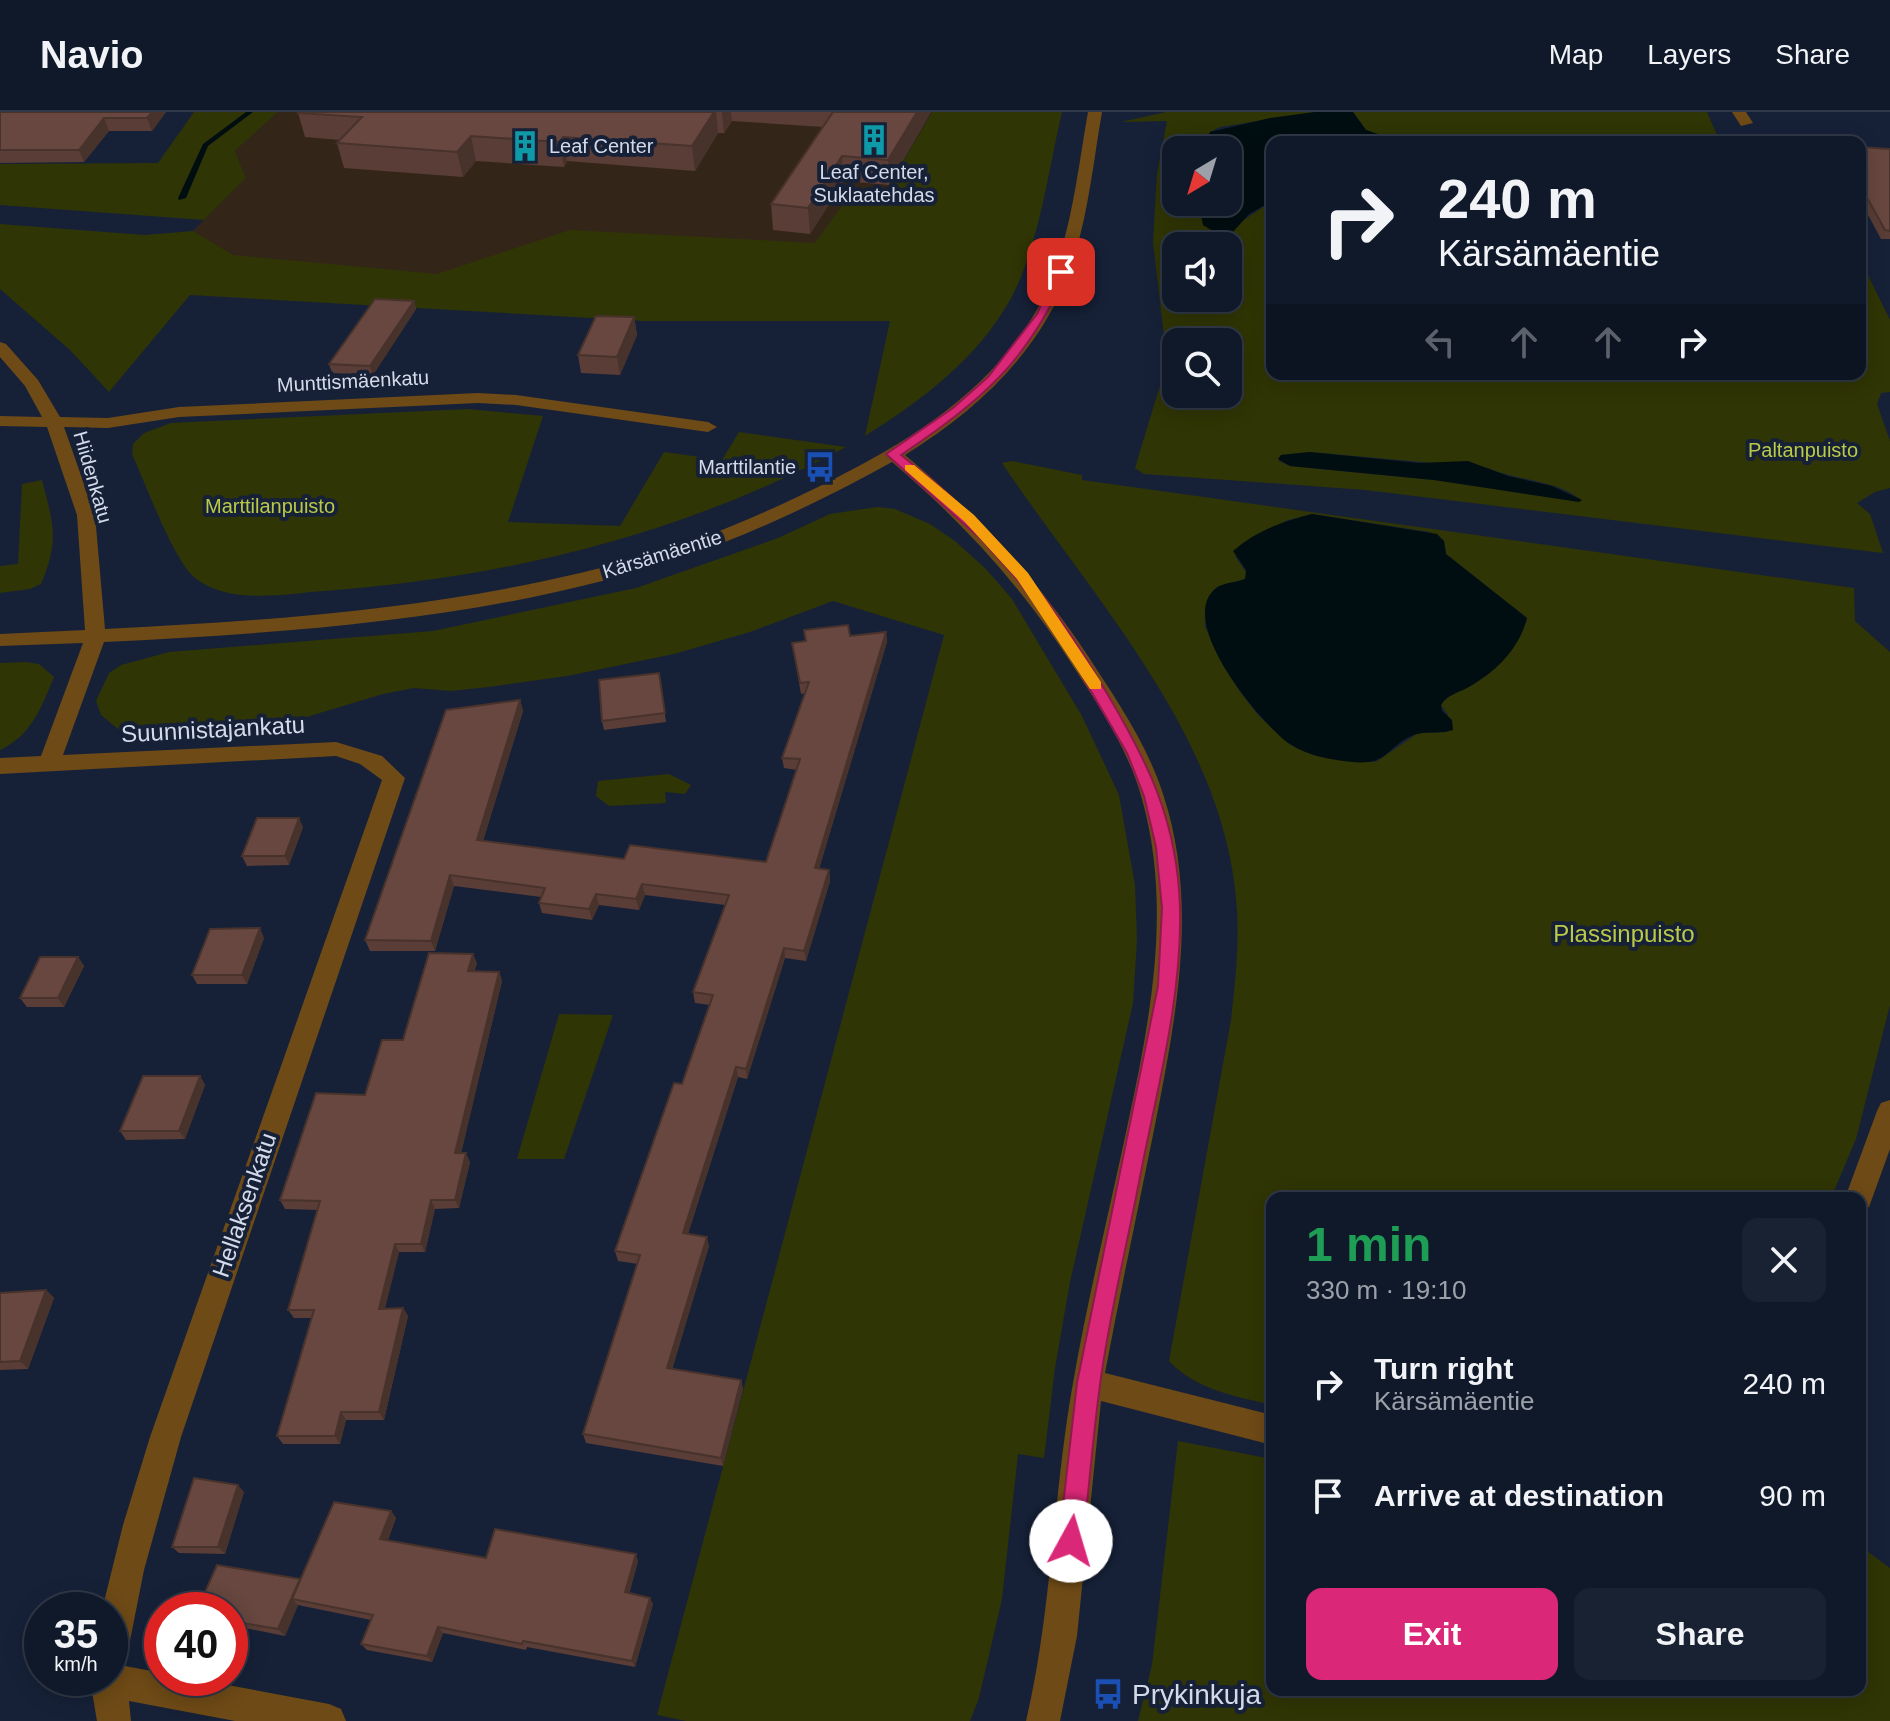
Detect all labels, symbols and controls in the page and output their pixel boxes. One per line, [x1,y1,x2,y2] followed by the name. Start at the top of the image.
[40,34,143,76] text: Navio
[1549,39,1603,70] text: Map
[1647,39,1731,70] text: Layers
[1775,39,1850,70] text: Share
[857,123,891,157] building icon: Leaf Center, Suklaatehdas
[508,129,542,163] building icon: Leaf Center
[549,135,654,157] place label: Leaf Center
[1162,136,1242,216] north arrow
[1162,136,1242,408] map controls
[813,161,935,206] place label: Leaf Center, Suklaatehdas
[1438,167,1597,230] text: 240 m
[1306,168,1410,272] icon: right
[1162,232,1242,312] button: sound
[1438,233,1660,274] text: Kärsämäentie
[1027,238,1095,306] pin
[1039,250,1083,294] icon: arrive
[1418,320,1462,364] icon: left
[1502,320,1546,364] icon: ahead
[1586,320,1630,364] icon: ahead
[1670,320,1714,364] icon: right
[1162,328,1242,408] button: search
[276,366,430,396] street label: Munttismäenkatu
[69,429,117,525] street label: Hiidenkatu
[1748,439,1858,461] park label: Paltanpuisto
[803,450,837,484] bus stop icon: Marttilantie
[698,456,796,478] place label: Marttilantie
[205,495,335,517] park label: Marttilanpuisto
[600,525,724,583] street label: Kärsämäentie
[120,711,306,747] street label: Suunnistajankatu
[1553,920,1695,947] park label: Plassinpuisto
[207,1129,281,1281] street label: Hellaksenkatu
[1306,1218,1431,1271] text: 1 min
[1742,1218,1826,1302] button: close
[1306,1275,1466,1305] text: 330 m · 19:10
[1374,1352,1513,1385] text: Turn right
[1306,1362,1350,1406] icon: right
[1743,1367,1826,1400] text: 240 m
[1374,1386,1534,1416] text: Kärsämäentie
[1306,1474,1350,1518] icon: arrive
[1374,1479,1664,1512] text: Arrive at destination
[1759,1479,1826,1512] text: 90 m
[1029,1499,1113,1583] position arrow
[1306,1588,1558,1680] button: Exit
[1574,1588,1826,1680] button: Share
[144,1592,248,1696] speed limit sign: 40
[54,1612,98,1656] text: 35
[54,1653,98,1675] text: km/h
[1091,1677,1125,1711] bus stop icon: Prykinkuja
[1132,1679,1262,1710] place label: Prykinkuja

